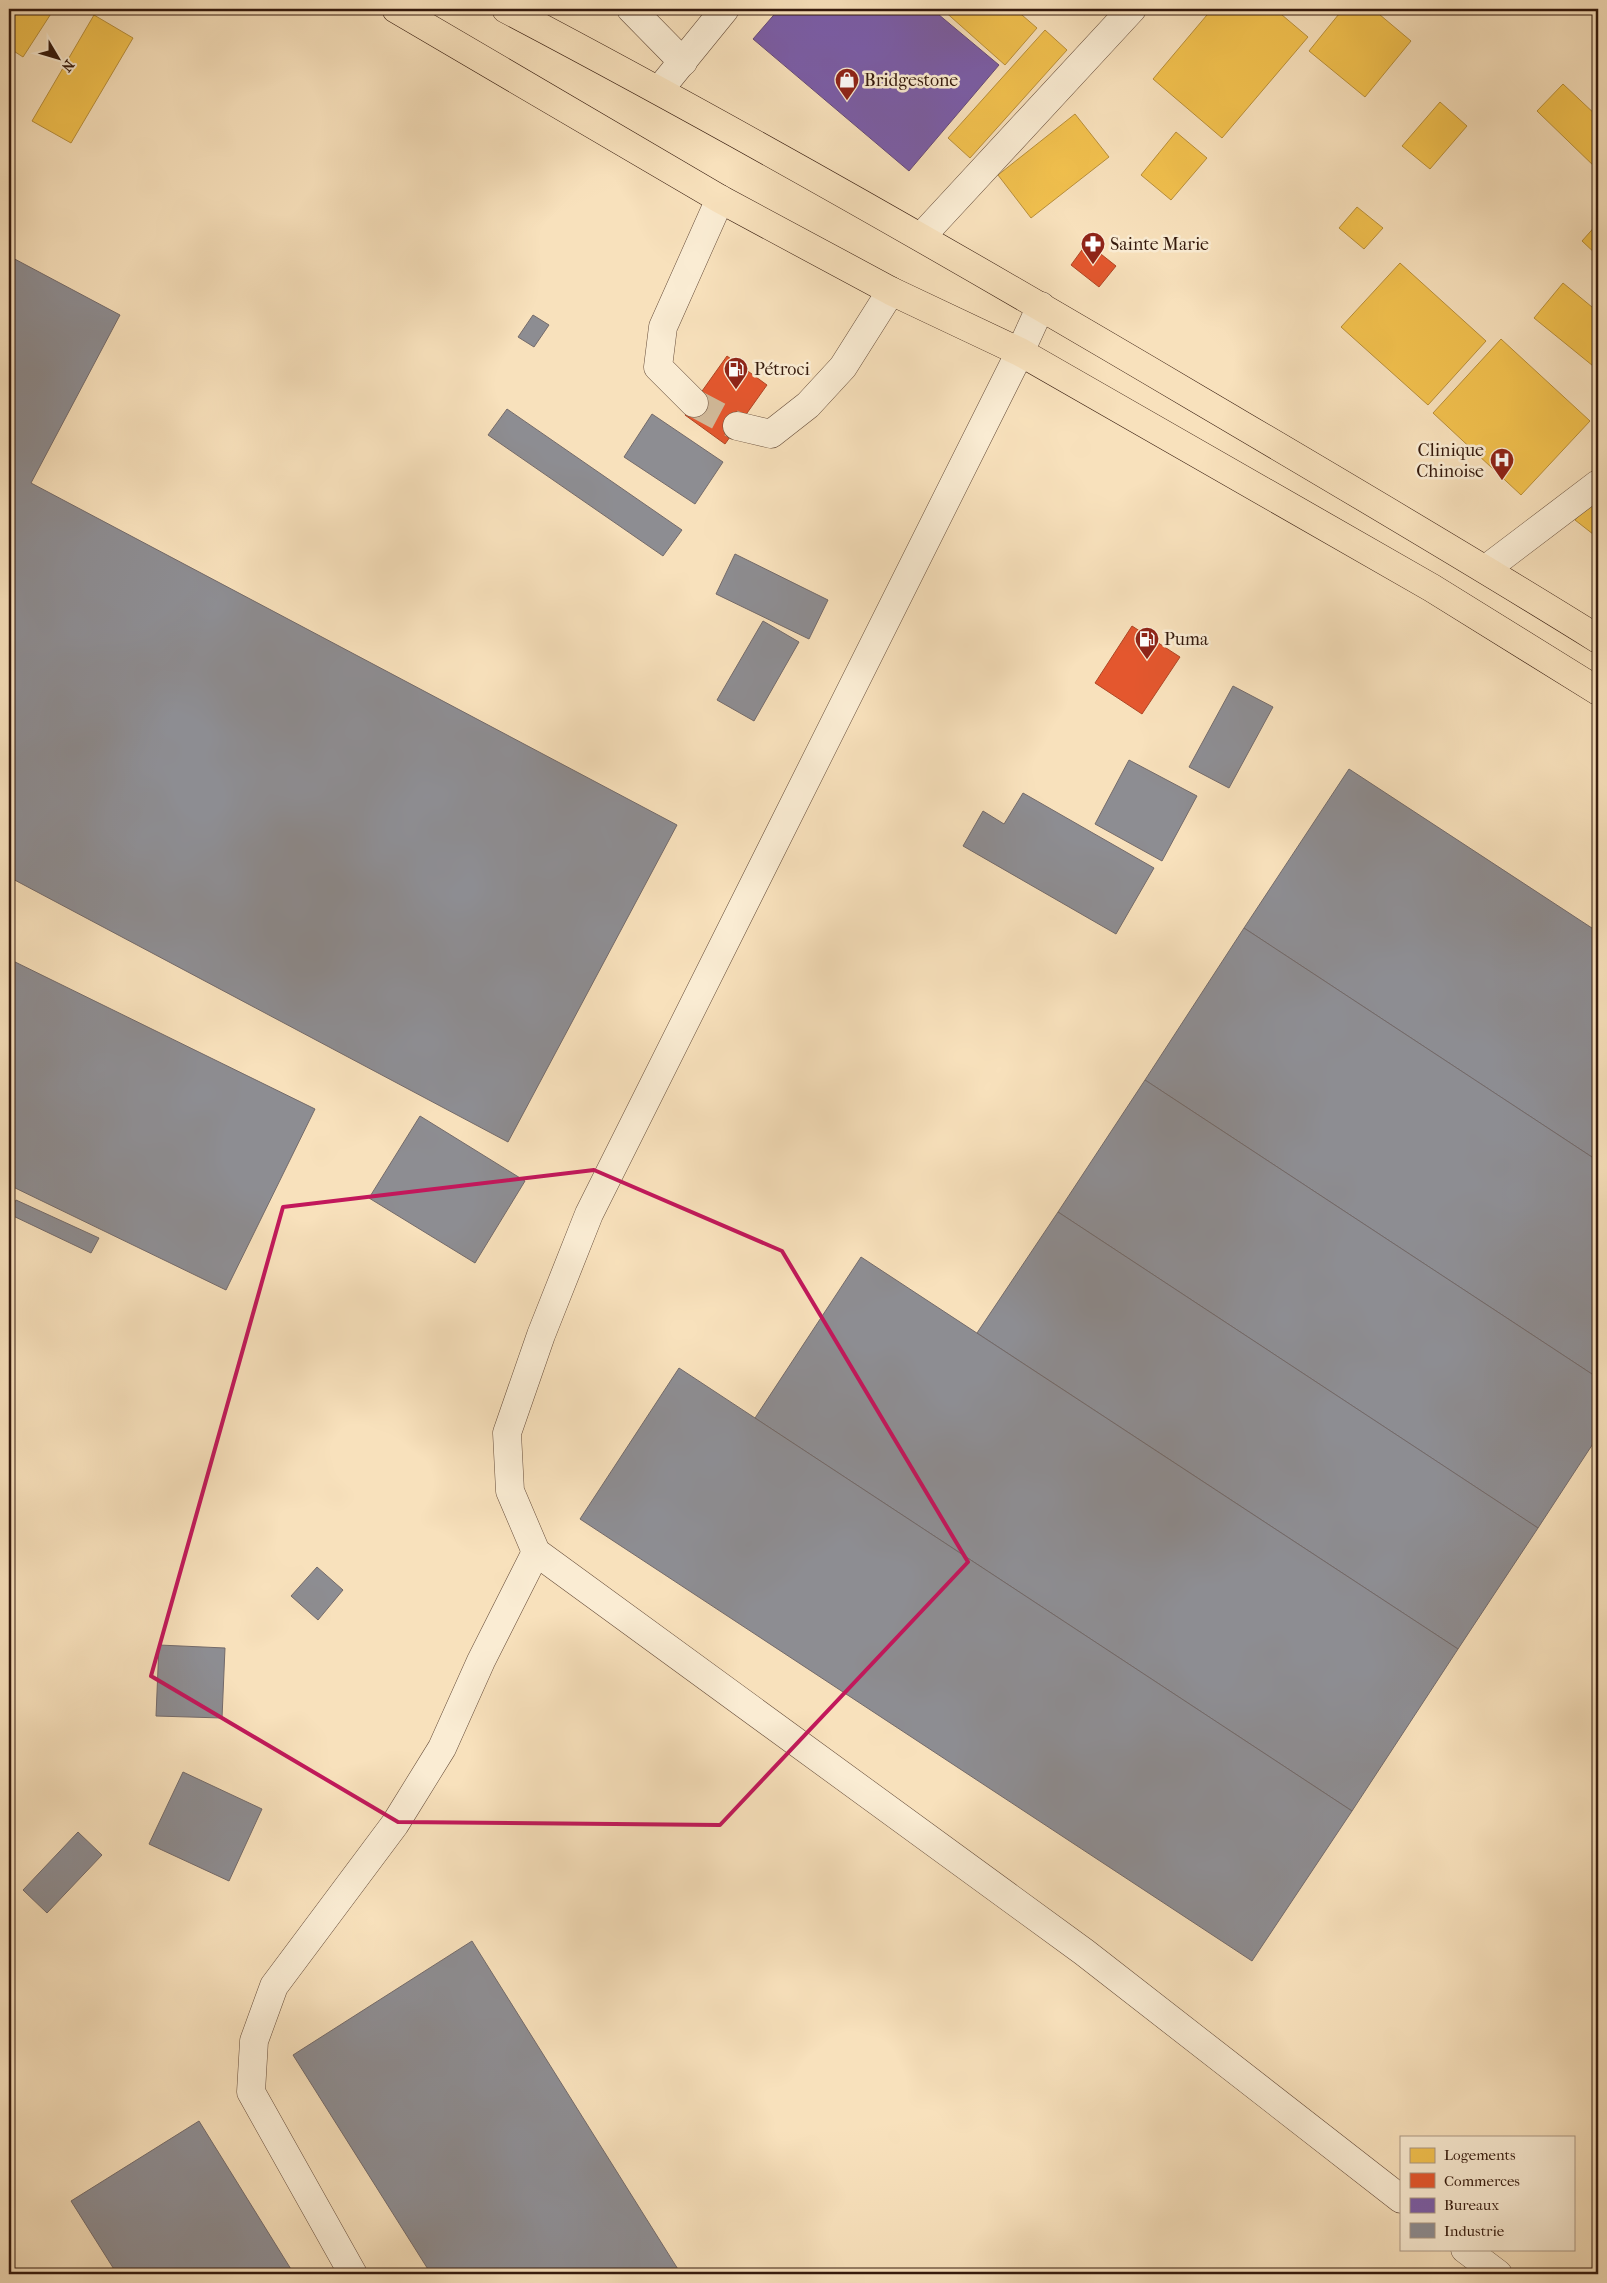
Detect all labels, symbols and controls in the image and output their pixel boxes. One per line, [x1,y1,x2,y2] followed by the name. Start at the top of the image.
[32,32,82,82] north arrow
[58,56,78,75] text: N
[834,67,860,101] shop icon: Bridgestone
[864,70,958,91] place label: Bridgestone
[1080,231,1106,265] pharmacy icon: Sainte Marie
[1110,234,1209,255] place label: Sainte Marie
[723,356,749,390] fuel station icon: Pétroci
[754,359,810,380] place label: Pétroci
[1416,440,1484,482] place label: Clinique Chinoise
[1489,447,1515,481] hospital icon: Clinique Chinoise
[1134,626,1160,660] fuel station icon: Puma
[1164,629,1209,650] place label: Puma
[1400,2136,1574,2250] legend
[1444,2146,1516,2164] text: Logements
[1444,2172,1520,2190] text: Commerces
[1444,2196,1499,2214] text: Bureaux
[1444,2222,1505,2240] text: Industrie

